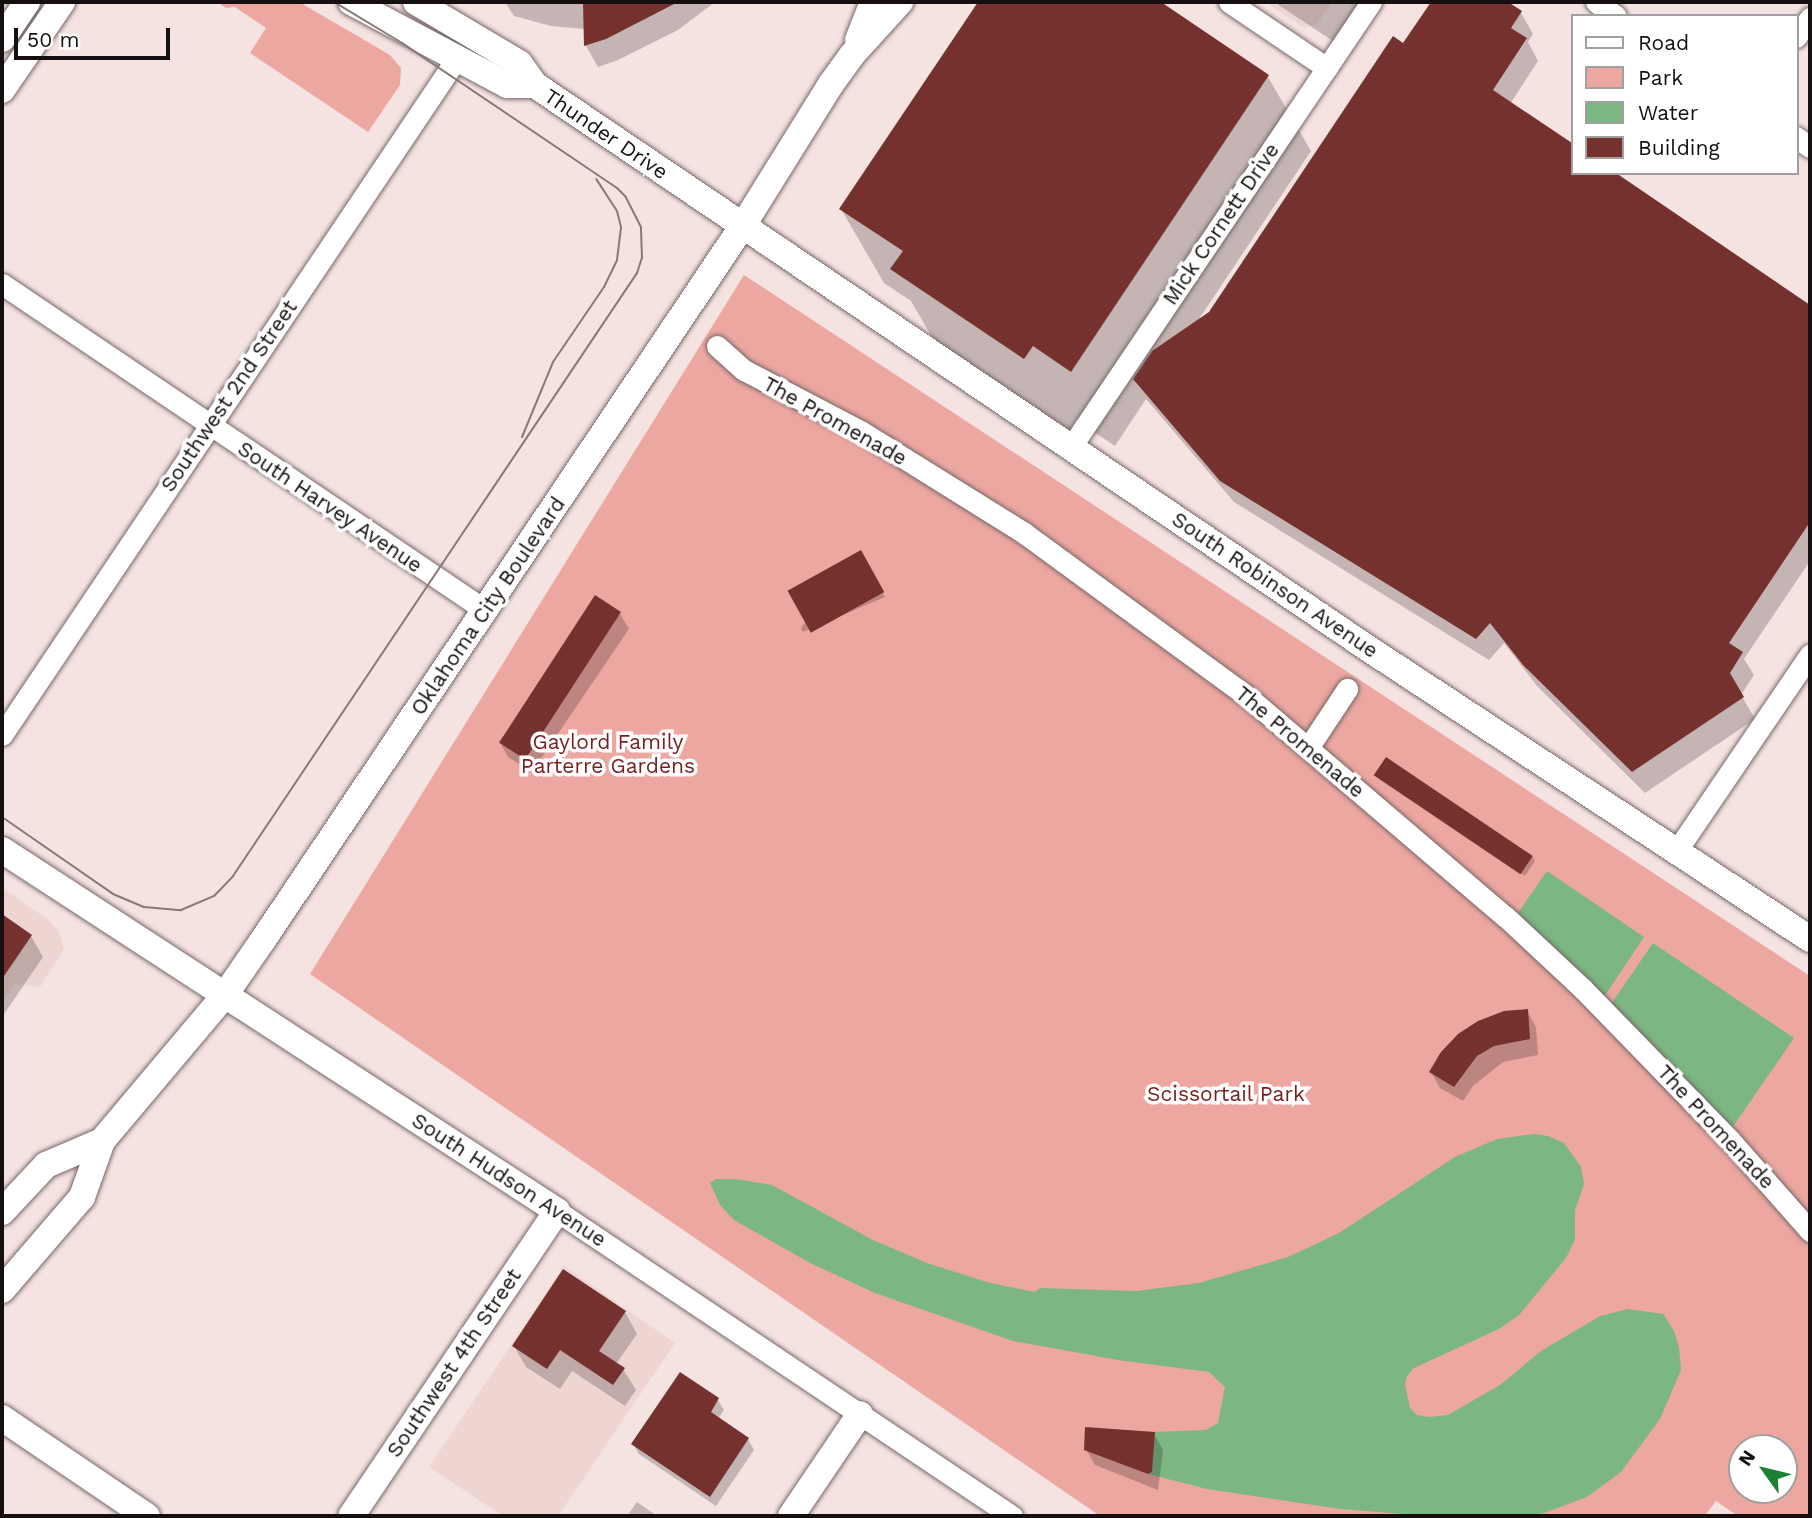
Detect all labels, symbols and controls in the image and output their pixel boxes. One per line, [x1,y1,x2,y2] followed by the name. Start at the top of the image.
[18,14,173,58] scale bar
[1570,14,1798,175] legend
[27,27,79,52] text: 50 m
[1638,30,1689,55] text: Road
[1638,65,1683,90] text: Park
[539,83,673,185] street label: Thunder Drive
[1638,100,1698,125] text: Water
[1638,135,1720,160] text: Building
[1157,138,1285,310] street label: Mick Cornett Drive
[155,295,303,497] street label: Southwest 2nd Street
[759,371,911,471] street label: The Promenade
[232,435,428,579] street label: South Harvey Avenue
[405,492,571,720] street label: Oklahoma City Boulevard
[1167,506,1383,664] street label: South Robinson Avenue
[1230,681,1370,803] street label: The Promenade
[521,729,695,779] park label: Gaylord Family Parterre Gardens
[1652,1060,1780,1194] street label: The Promenade
[1147,1081,1305,1107] park label: Scissortail Park
[407,1107,611,1253] street label: South Hudson Avenue
[381,1264,527,1462] street label: Southwest 4th Street
[1728,1434,1798,1504] north arrow
[1733,1446,1760,1470] text: N

